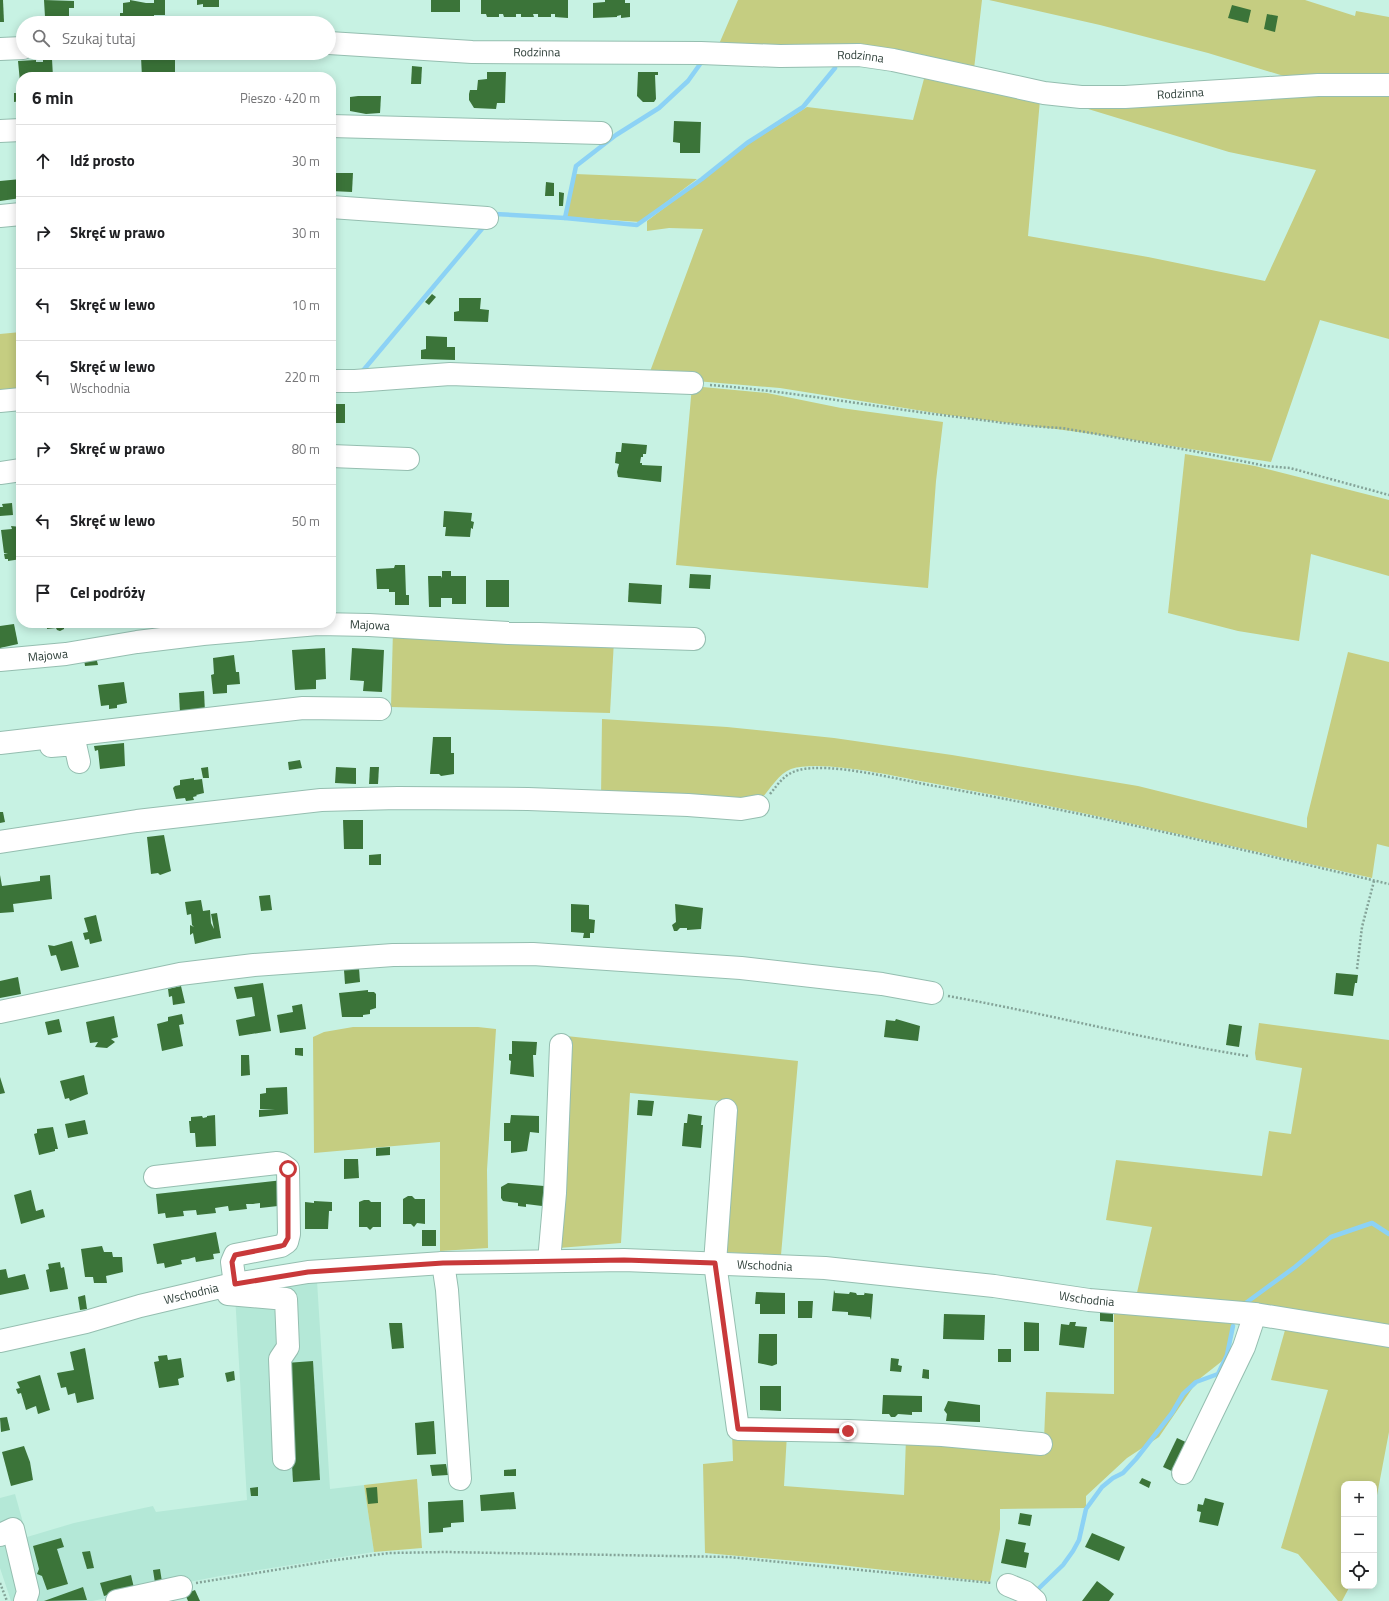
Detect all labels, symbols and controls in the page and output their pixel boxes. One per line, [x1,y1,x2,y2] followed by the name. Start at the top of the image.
[16,16,336,60] search box
[30,27,52,49] icon: search
[62,27,135,50] text: Szukaj tutaj
[513,42,560,61] street label: Rodzinna
[837,45,885,68] street label: Rodzinna
[1156,82,1204,104] street label: Rodzinna
[32,85,73,111] text: 6 min
[240,88,320,108] text: Pieszo · 420 m
[70,149,135,172] text: Idź prosto
[32,150,54,172] icon: ahead
[292,151,320,171] text: 30 m
[70,221,165,244] text: Skręć w prawo
[32,222,54,244] icon: right
[292,223,320,243] text: 30 m
[70,293,155,316] text: Skręć w lewo
[32,294,54,316] icon: left
[292,295,320,315] text: 10 m
[70,355,155,378] text: Skręć w lewo
[32,366,54,388] icon: left
[284,367,320,387] text: 220 m
[70,378,130,398] text: Wschodnia
[70,437,165,460] text: Skręć w prawo
[32,438,54,460] icon: right
[292,439,320,459] text: 80 m
[70,509,155,532] text: Skręć w lewo
[32,510,54,532] icon: left
[292,511,320,531] text: 50 m
[70,581,145,604] text: Cel podróży
[32,582,54,604] icon: arrive
[350,615,390,635] street label: Majowa
[27,644,69,666] street label: Majowa
[279,1160,297,1178] route start
[737,1255,793,1276] street label: Wschodnia
[162,1278,220,1309] street label: Wschodnia
[1058,1286,1115,1311] street label: Wschodnia
[839,1422,857,1440] route end
[1341,1481,1377,1589] map controls
[1341,1481,1377,1517] button: +
[1341,1517,1377,1553] button: −
[1341,1553,1377,1589] button: locate

